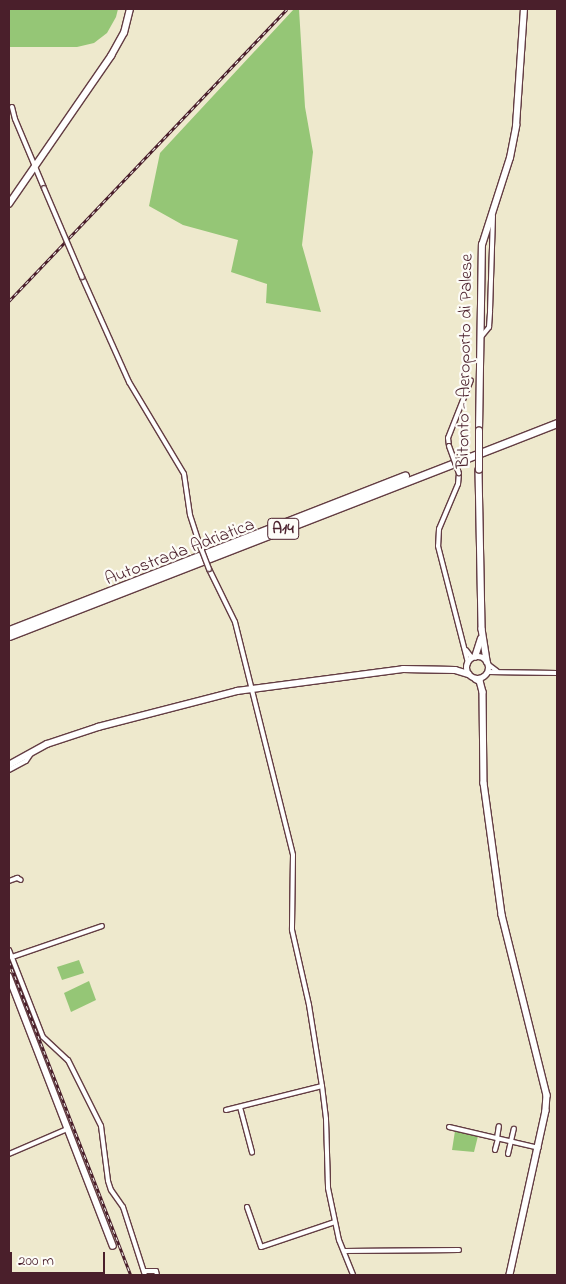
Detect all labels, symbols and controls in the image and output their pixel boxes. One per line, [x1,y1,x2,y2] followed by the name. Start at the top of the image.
[453,253,479,469] street label: Bitonto - Aeroporto di Palese
[102,515,258,591] street label: Autostrada Adriatica
[267,516,299,542] road number: A14
[12,1242,108,1274] scale bar
[18,1250,54,1272] text: 200 m

